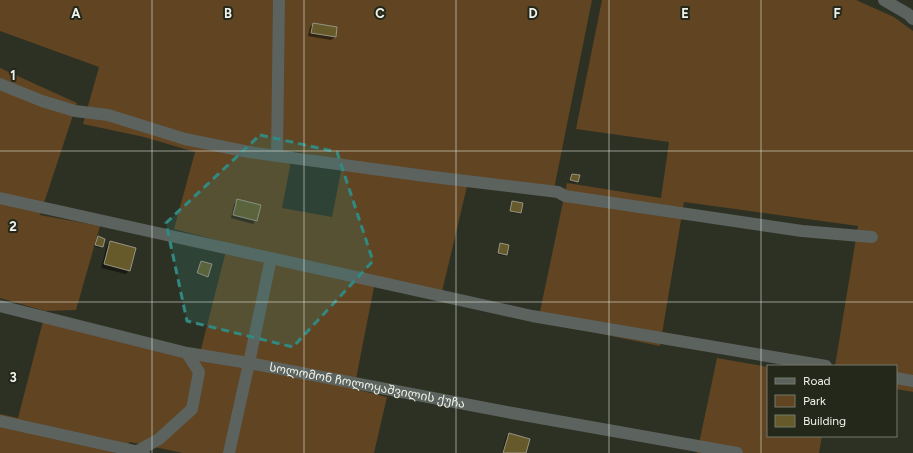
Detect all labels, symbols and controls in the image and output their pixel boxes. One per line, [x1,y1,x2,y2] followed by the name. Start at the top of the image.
[71,6,81,21] text: A
[224,6,232,21] text: B
[375,6,385,21] text: C
[528,6,538,21] text: D
[681,6,689,21] text: E
[833,6,841,21] text: F
[10,68,16,83] text: 1
[9,219,17,234] text: 2
[268,360,466,411] street label: სოლომონ ჩოლოყაშვილის ქუჩა
[767,365,897,437] legend
[9,370,17,385] text: 3
[803,374,831,388] text: Road
[803,394,826,408] text: Park
[803,414,846,428] text: Building

